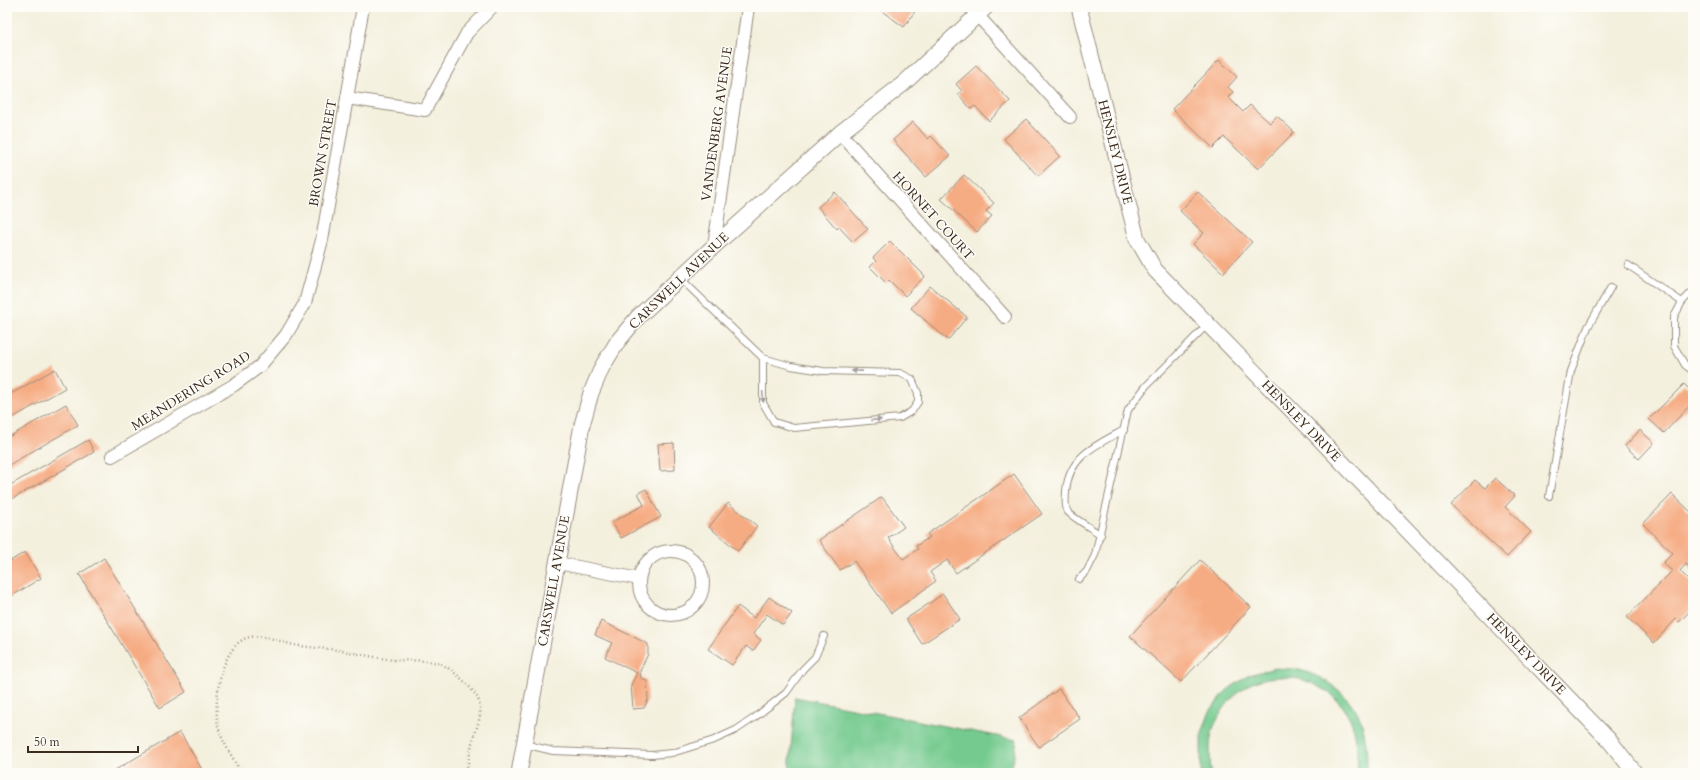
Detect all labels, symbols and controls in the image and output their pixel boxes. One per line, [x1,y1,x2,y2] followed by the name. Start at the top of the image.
[697,46,737,202] street label: VANDENBERG AVENUE
[305,97,341,208] street label: BROWN STREET
[1093,98,1137,206] street label: HENSLEY DRIVE
[888,168,978,265] street label: HORNET COURT
[625,228,733,334] street label: CARSWELL AVENUE
[128,347,254,435] street label: MEANDERING ROAD
[850,368,863,374] one-way arrow
[1257,376,1345,466] street label: HENSLEY DRIVE
[760,391,766,404] one-way arrow
[870,417,882,424] one-way arrow
[534,514,574,648] street label: CARSWELL AVENUE
[1482,609,1570,699] street label: HENSLEY DRIVE
[28,728,138,754] scale bar
[34,734,61,750] text: 50 m

